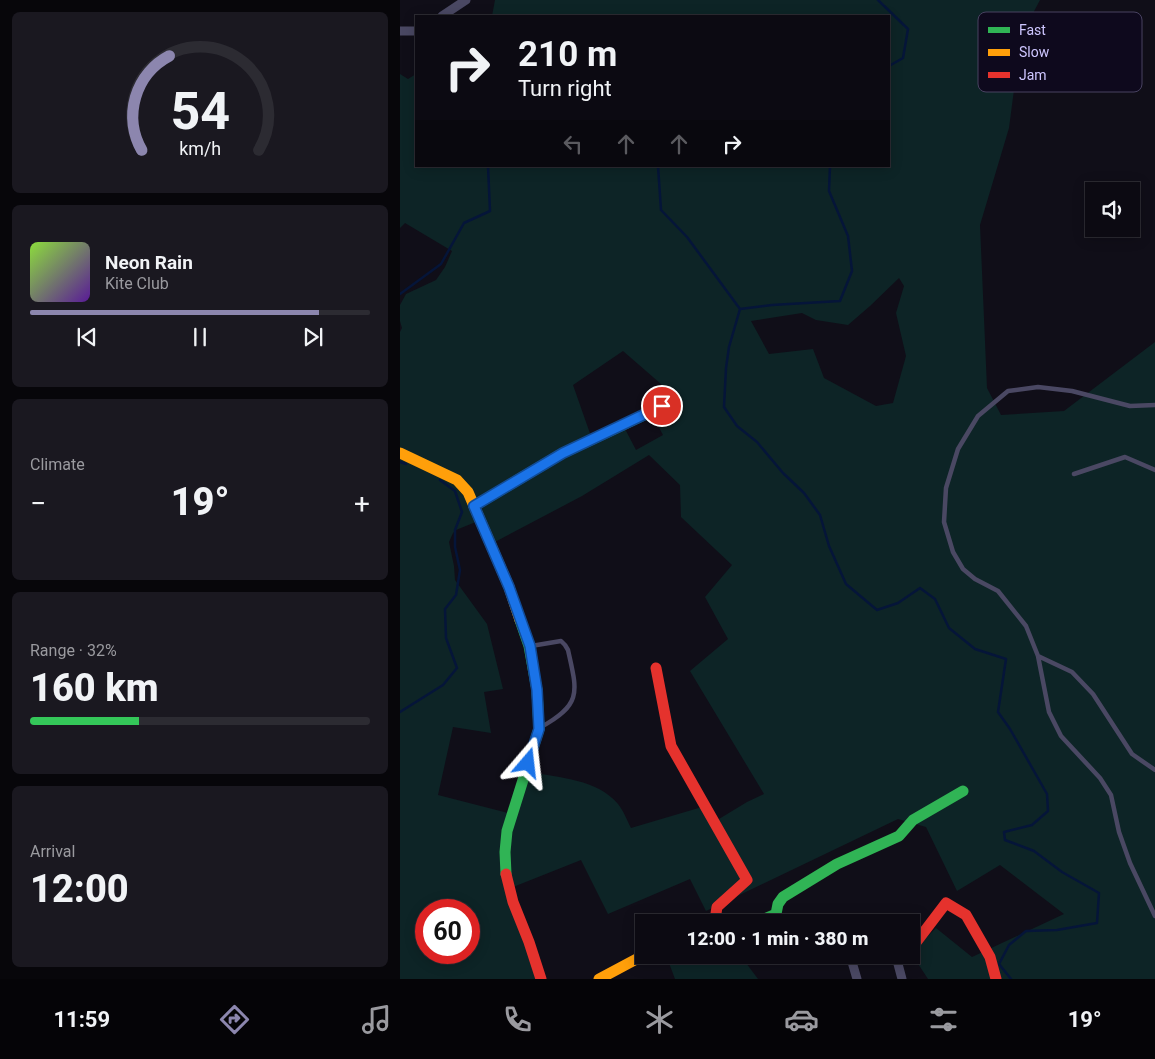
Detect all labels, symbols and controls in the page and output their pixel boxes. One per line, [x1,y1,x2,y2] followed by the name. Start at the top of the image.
[978,12,1142,92] legend
[1019,22,1046,38] text: Fast
[518,34,617,75] text: 210 m
[435,35,500,100] icon: right
[1019,44,1050,60] text: Slow
[1019,67,1047,83] text: Jam
[518,76,612,101] text: Turn right
[170,81,230,142] text: 54
[559,130,587,158] icon: left
[612,130,640,158] icon: ahead
[665,130,693,158] icon: ahead
[718,130,746,158] icon: right
[179,138,221,159] text: km/h
[1085,182,1140,237] map controls
[1085,182,1140,237] button: sound
[105,251,193,274] text: Neon Rain
[105,274,169,293] text: Kite Club
[73,323,101,351] icon: previous
[186,323,214,351] icon: pause
[299,323,327,351] icon: next
[641,385,683,427] pin
[648,392,676,420] icon: arrive
[30,455,85,474] text: Climate
[171,480,229,524] text: 19°
[30,487,46,520] text: −
[354,487,370,520] text: +
[30,641,117,660] text: Range · 32%
[30,666,159,710] text: 160 km
[501,736,553,788] position arrow
[30,842,75,861] text: Arrival
[30,867,129,911] text: 12:00
[415,899,480,964] speed limit sign: 60
[686,927,869,950] text: 12:00 · 1 min · 380 m
[217,1002,252,1037] icon: directions
[359,1002,394,1037] icon: music
[500,1002,535,1037] icon: phone
[642,1002,677,1037] icon: climate
[784,1002,819,1037] icon: car
[926,1002,961,1037] icon: filters
[53,1007,110,1032] text: 11:59
[1068,1007,1101,1032] text: 19°

